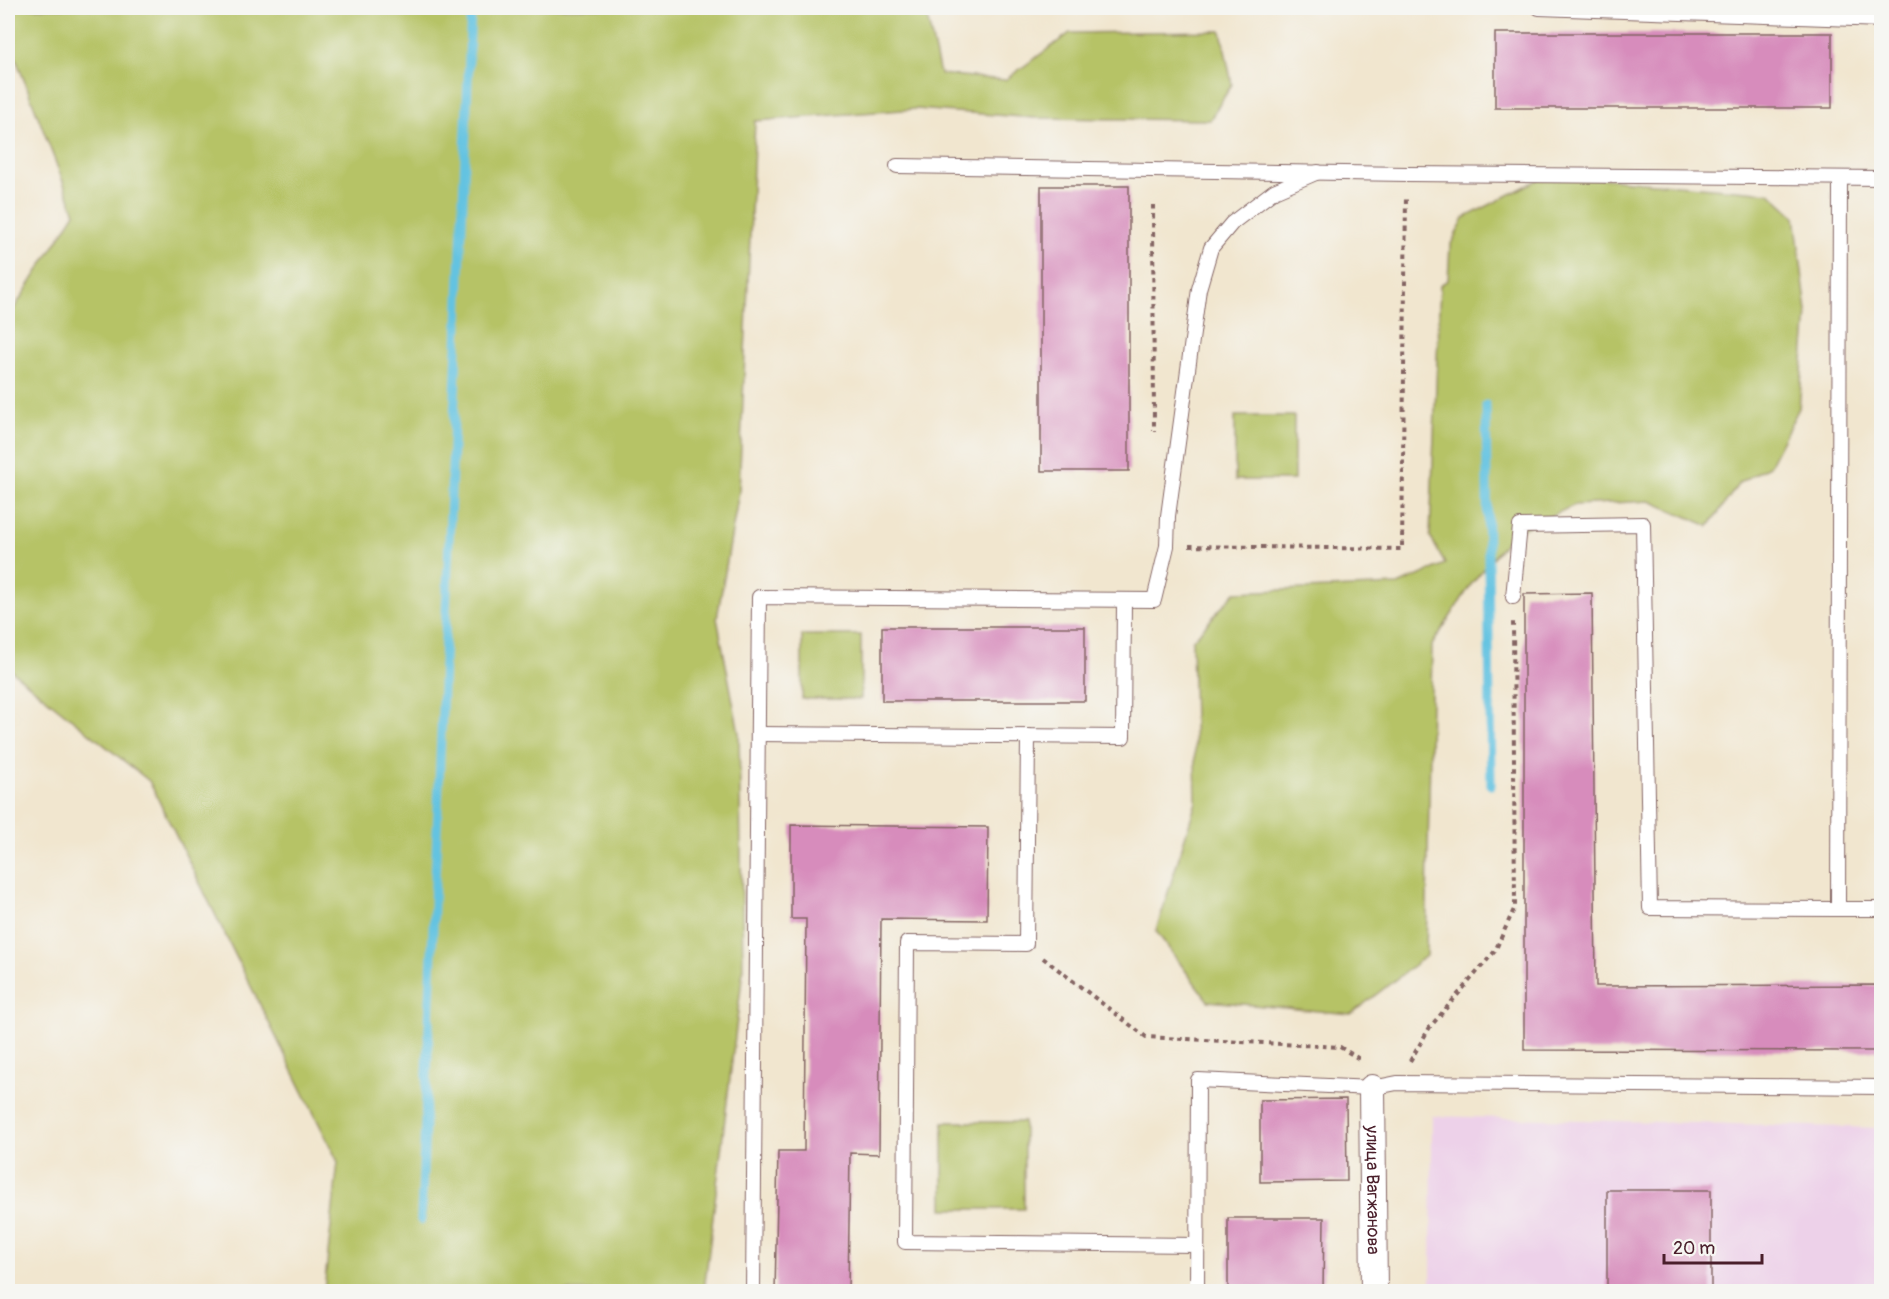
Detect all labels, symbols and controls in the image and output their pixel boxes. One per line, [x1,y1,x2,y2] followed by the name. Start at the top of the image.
[1361,1124,1385,1255] street label: улица Вагжанова
[1664,1227,1762,1265] scale bar
[1673,1237,1715,1260] text: 20 m

